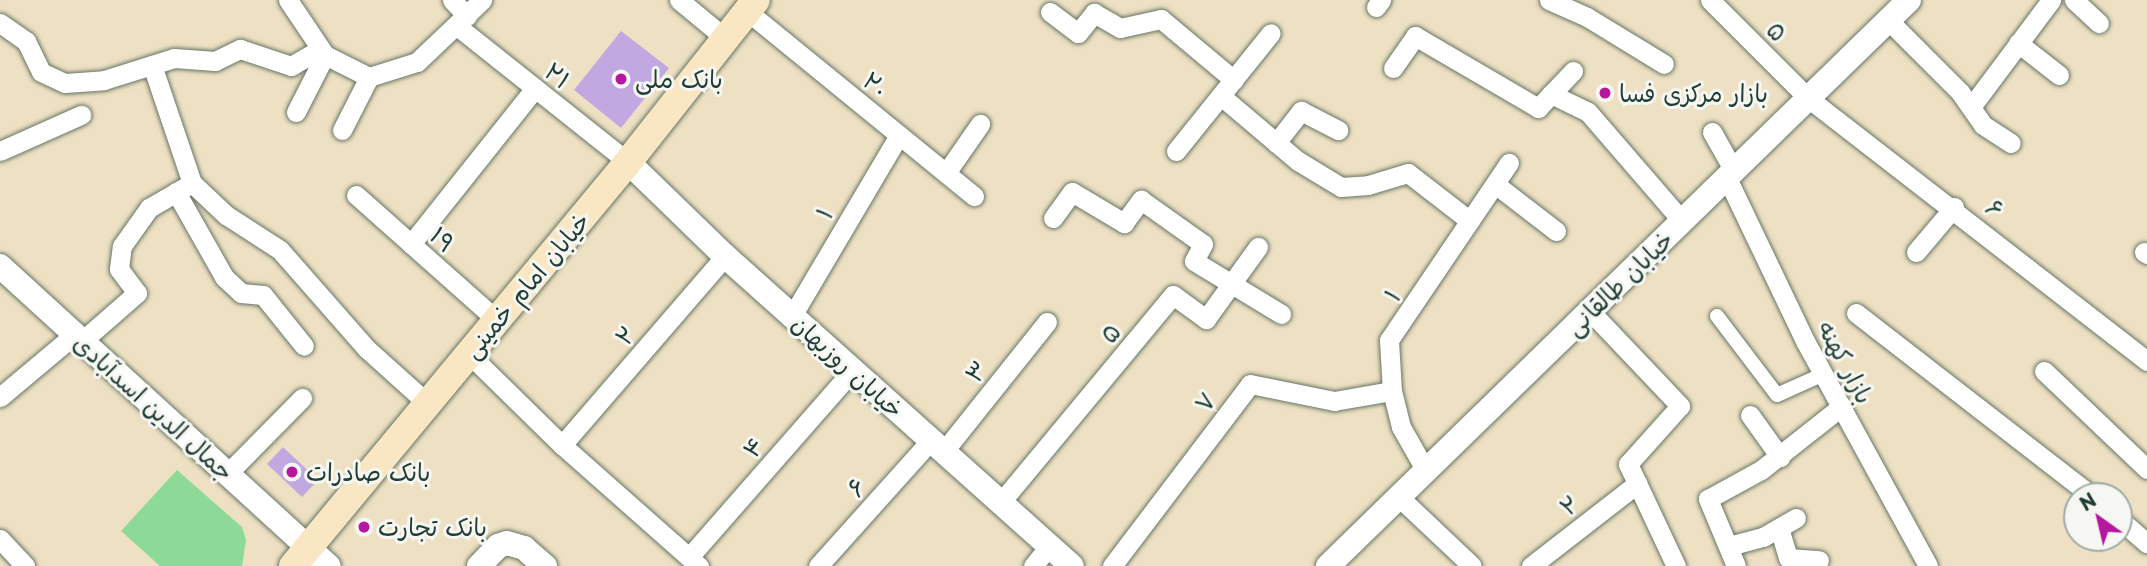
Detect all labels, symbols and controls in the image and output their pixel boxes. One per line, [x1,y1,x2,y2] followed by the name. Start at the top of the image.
[1761,15,1793,47] street label: ۵
[539,56,577,94] street label: ۲۱
[635,65,723,93] place label: بانک ملی
[858,65,894,103] street label: ۲۰
[613,71,629,87] marker: بانک ملی
[1619,79,1768,107] place label: بازار مرکزی فسا
[1597,85,1613,101] marker: بازار مرکزی فسا
[1980,192,2010,224] street label: ۶
[809,202,839,224] street label: ۱
[457,206,595,364] street label: خیابان امام خمینی
[425,220,461,258] street label: ۱۹
[1559,225,1679,341] street label: خیابان طالقانی
[1378,283,1406,307] street label: ۱
[786,309,910,423] street label: خیابان روزبهان
[1812,316,1880,408] street label: بازار کهنه
[1094,317,1126,349] street label: ۵
[609,319,641,351] street label: ۲
[68,328,240,486] street label: جمال الدین اسدآبادی
[959,354,993,388] street label: ۳
[1188,387,1222,417] street label: ۷
[736,431,770,463] street label: ۴
[306,458,430,486] place label: بانک صادرات
[284,464,300,480] marker: بانک صادرات
[840,472,872,502] street label: ۶
[2063,482,2133,552] north arrow
[2073,485,2101,517] text: N
[1554,489,1584,521] street label: ۲
[378,513,487,541] place label: بانک تجارت
[356,519,372,535] marker: بانک تجارت

